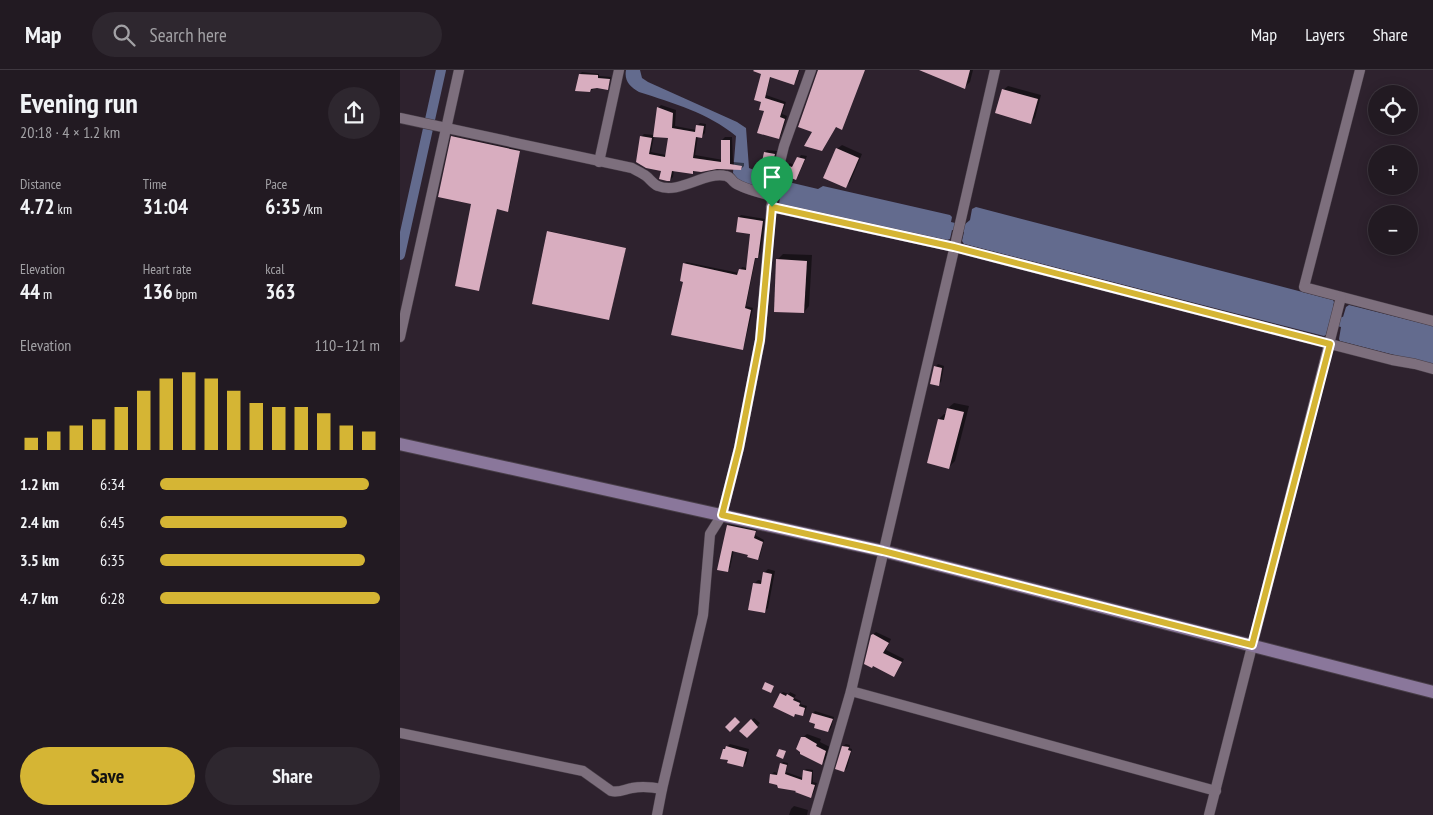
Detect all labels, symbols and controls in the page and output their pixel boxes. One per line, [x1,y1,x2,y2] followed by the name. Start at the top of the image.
[92,12,442,57] search box
[25,19,62,50] text: Map
[110,21,138,49] icon: search
[150,23,227,47] text: Search here
[1251,23,1277,46] text: Map
[1305,23,1345,46] text: Layers
[1373,23,1408,46] text: Share
[20,84,138,121] text: Evening run
[1368,85,1418,255] map controls
[1368,85,1418,135] button: locate
[328,87,380,139] button: share
[20,122,120,142] text: 20:18 · 4 × 1.2 km
[1368,145,1418,195] button: +
[751,156,793,207] pin
[758,163,786,191] icon: arrive
[20,175,61,193] text: Distance
[143,175,167,193] text: Time
[265,175,287,193] text: Pace
[20,193,55,220] text: 4.72
[143,193,188,220] text: 31:04
[265,193,301,220] text: 6:35
[55,200,72,218] text: km
[301,200,322,218] text: /km
[1368,205,1418,255] button: −
[20,260,65,278] text: Elevation
[143,260,192,278] text: Heart rate
[265,260,284,278] text: kcal
[20,278,40,305] text: 44
[143,278,173,305] text: 136
[265,278,295,305] text: 363
[40,285,52,303] text: m
[173,285,197,303] text: bpm
[20,335,71,355] text: Elevation
[315,335,380,355] text: 110–121 m
[20,474,59,494] text: 1.2 km
[100,474,125,494] text: 6:34
[20,512,59,532] text: 2.4 km
[100,512,125,532] text: 6:45
[20,550,59,570] text: 3.5 km
[100,550,125,570] text: 6:35
[20,588,58,608] text: 4.7 km
[100,588,125,608] text: 6:28
[20,747,195,805] button: Save
[205,747,380,805] button: Share

